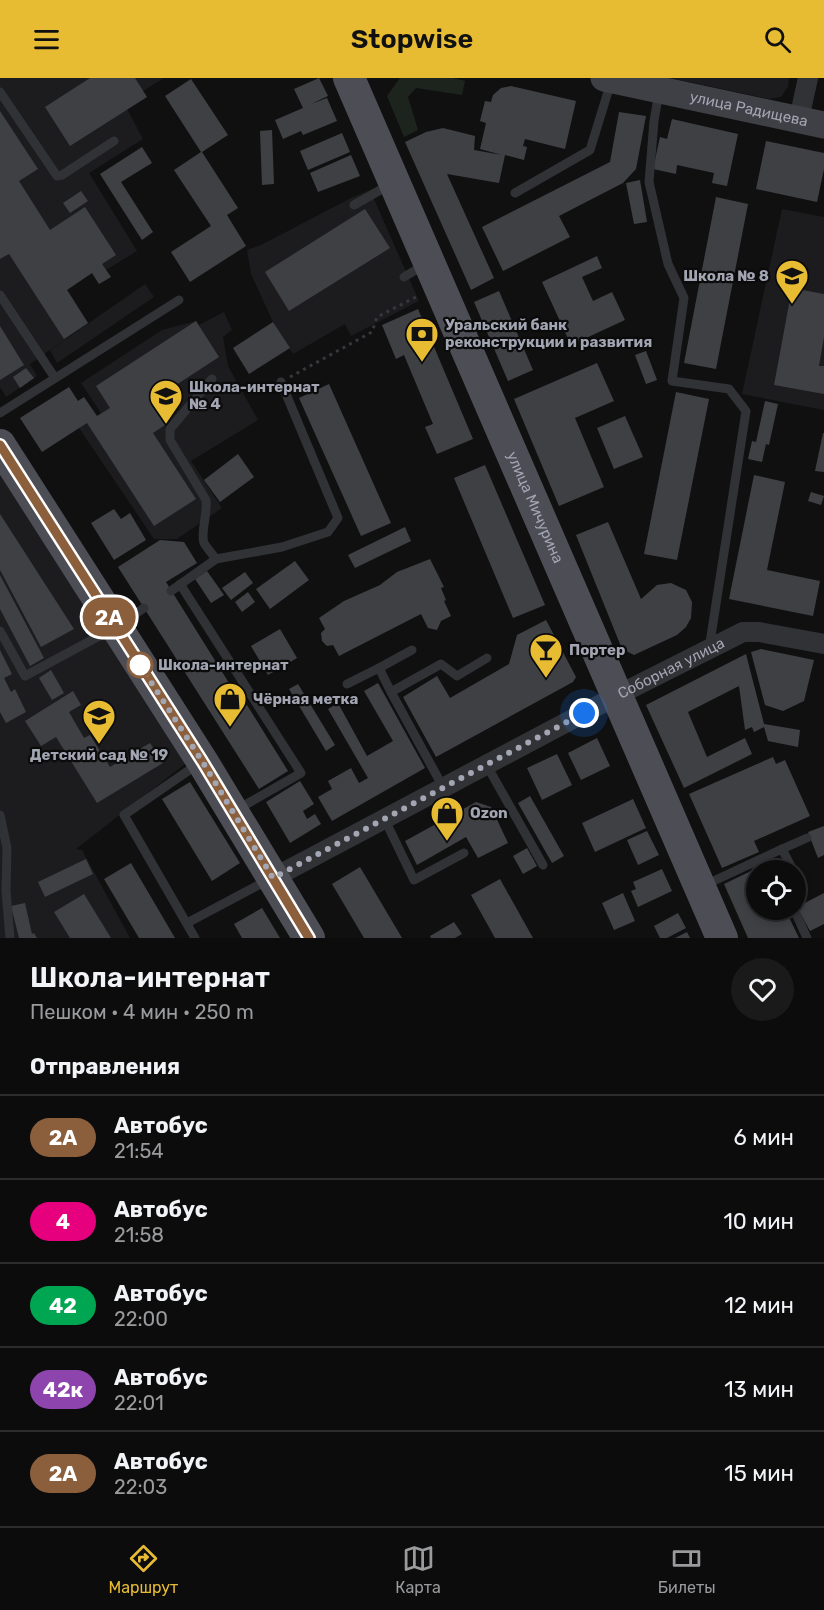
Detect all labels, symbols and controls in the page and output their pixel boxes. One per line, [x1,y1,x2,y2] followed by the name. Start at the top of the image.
[30,23,63,56] icon: menu
[351,23,473,55] text: Stopwise
[761,23,794,56] icon: search
[688,88,809,130] street label: улица Радищева
[774,258,810,305] school or university icon: Школа № 8
[683,267,769,285] place label: Школа № 8
[404,316,440,363] bank icon: Уральский банк реконструкции и развития
[445,316,652,351] place label: Уральский банк реконструкции и развития
[148,378,184,425] school or university icon: Школа-интернат № 4
[189,378,320,413] place label: Школа-интернат № 4
[503,449,567,566] street label: улица Мичурина
[82,598,136,636] line badge: 2А
[95,605,123,630] text: 2А
[528,632,564,679] bar icon: Портер
[615,634,728,703] street label: Соборная улица
[569,641,625,659] place label: Портер
[127,652,153,678] marker: Школа-интернат
[158,656,289,674] place label: Школа-интернат
[212,681,248,728] shop icon: Чёрная метка
[253,690,359,708] place label: Чёрная метка
[81,698,117,745] school or university icon: Детский сад № 19
[569,698,599,728] your location
[30,746,169,764] place label: Детский сад № 19
[429,795,465,842] shop icon: Ozon
[470,804,508,822] place label: Ozon
[746,860,806,920] map controls
[746,860,806,920] button: locate
[731,958,794,1021] button: heart
[30,961,270,994] text: Школа-интернат
[30,1000,254,1024] text: Пешком · 4 мин · 250 m
[30,1053,180,1080] text: Отправления
[114,1112,208,1139] text: Автобус
[734,1124,794,1151] text: 6 мин
[49,1125,77,1150] text: 2А
[114,1139,164,1163] text: 21:54
[114,1196,208,1223] text: Автобус
[723,1208,794,1235] text: 10 мин
[56,1209,70,1234] text: 4
[114,1223,164,1247] text: 21:58
[114,1280,208,1307] text: Автобус
[724,1292,794,1319] text: 12 мин
[49,1293,77,1318] text: 42
[114,1307,168,1331] text: 22:00
[114,1364,208,1391] text: Автобус
[724,1376,794,1403] text: 13 мин
[43,1377,83,1402] text: 42к
[114,1391,164,1415] text: 22:01
[114,1448,208,1475] text: Автобус
[724,1460,794,1487] text: 15 мин
[49,1461,77,1486] text: 2А
[114,1475,167,1499] text: 22:03
[108,1542,178,1597] tab: Маршрут
[395,1542,441,1597] tab: Карта
[658,1542,716,1597] tab: Билеты

